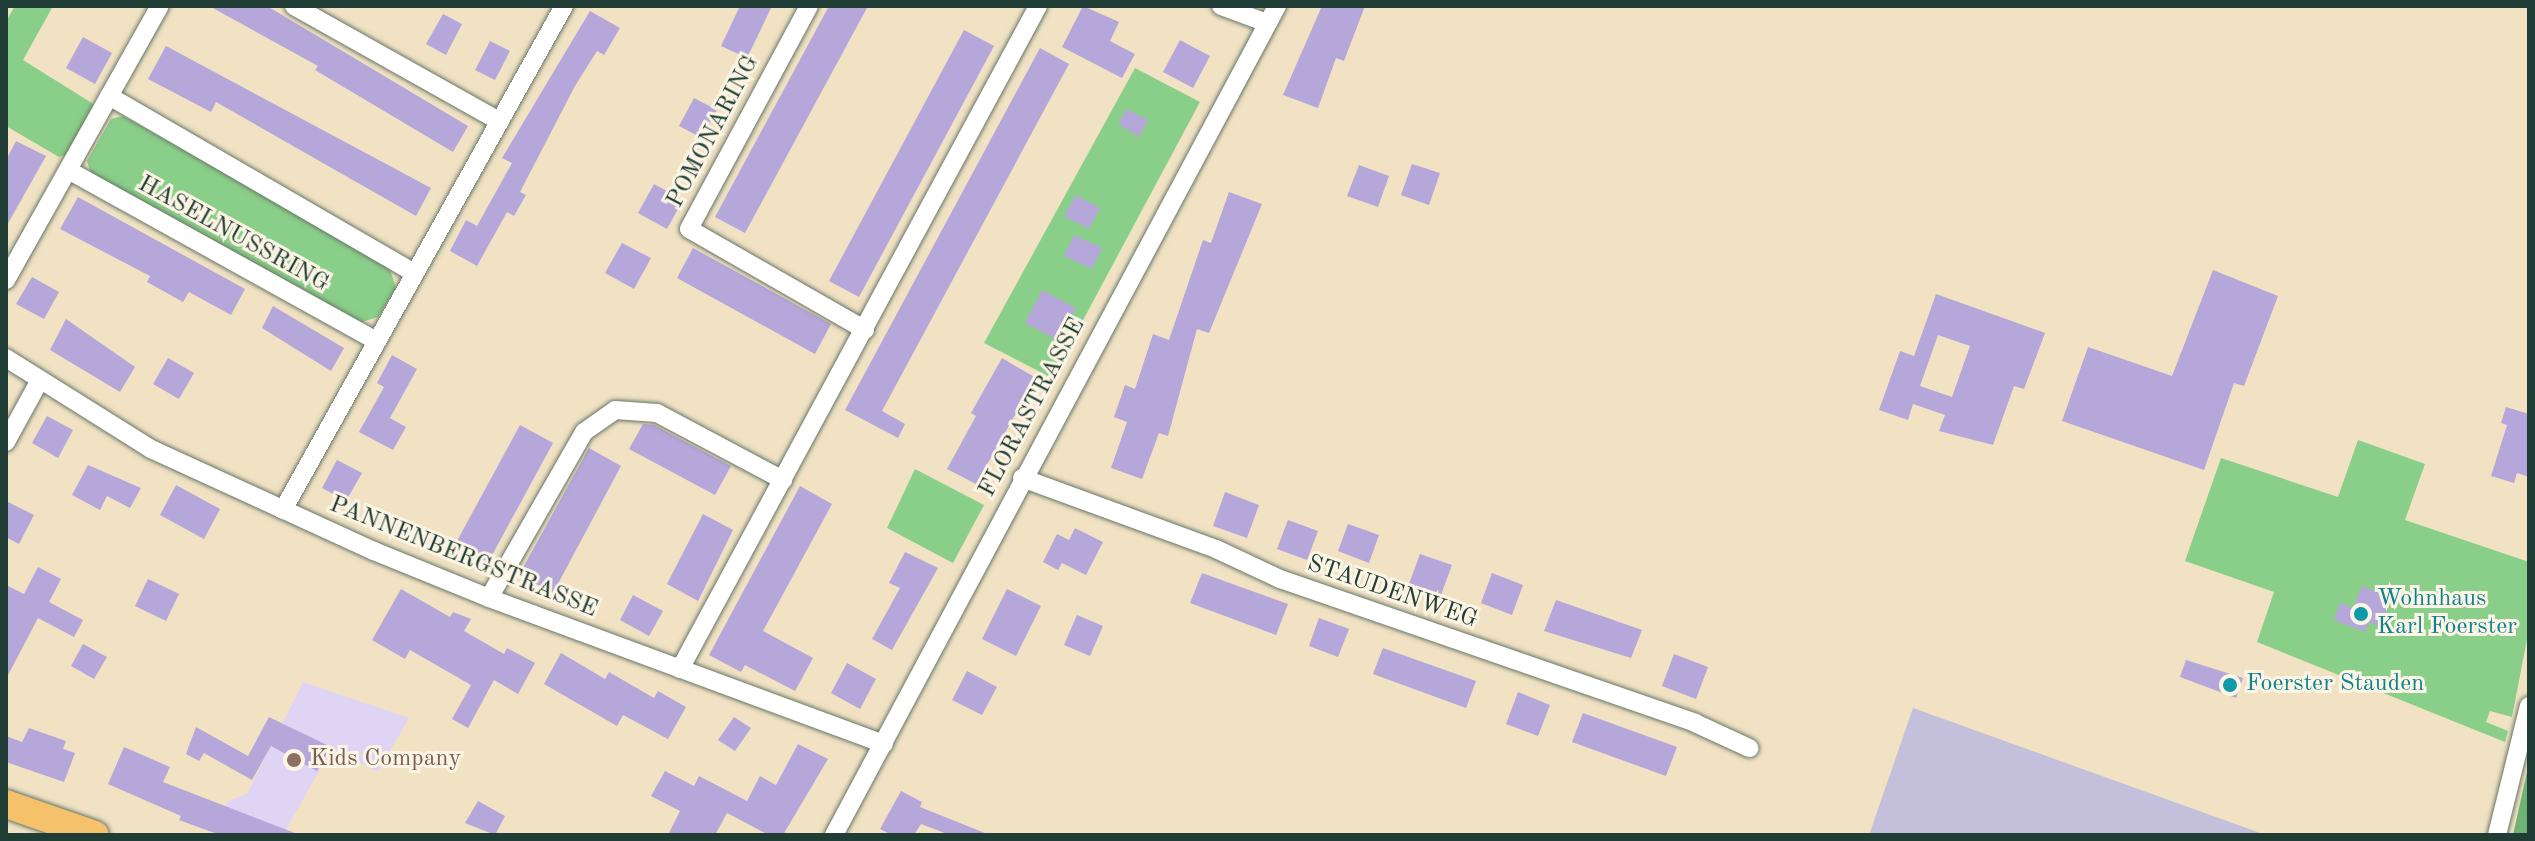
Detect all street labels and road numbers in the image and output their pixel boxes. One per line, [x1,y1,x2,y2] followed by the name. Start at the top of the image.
[662,51,766,213] street label: POMONARING
[132,170,334,300] street label: HASELNUSSRING
[974,314,1092,502] street label: FLORASTRASSE
[325,491,601,625] street label: PANNENBERGSTRASSE
[1303,550,1481,636] street label: STAUDENWEG

